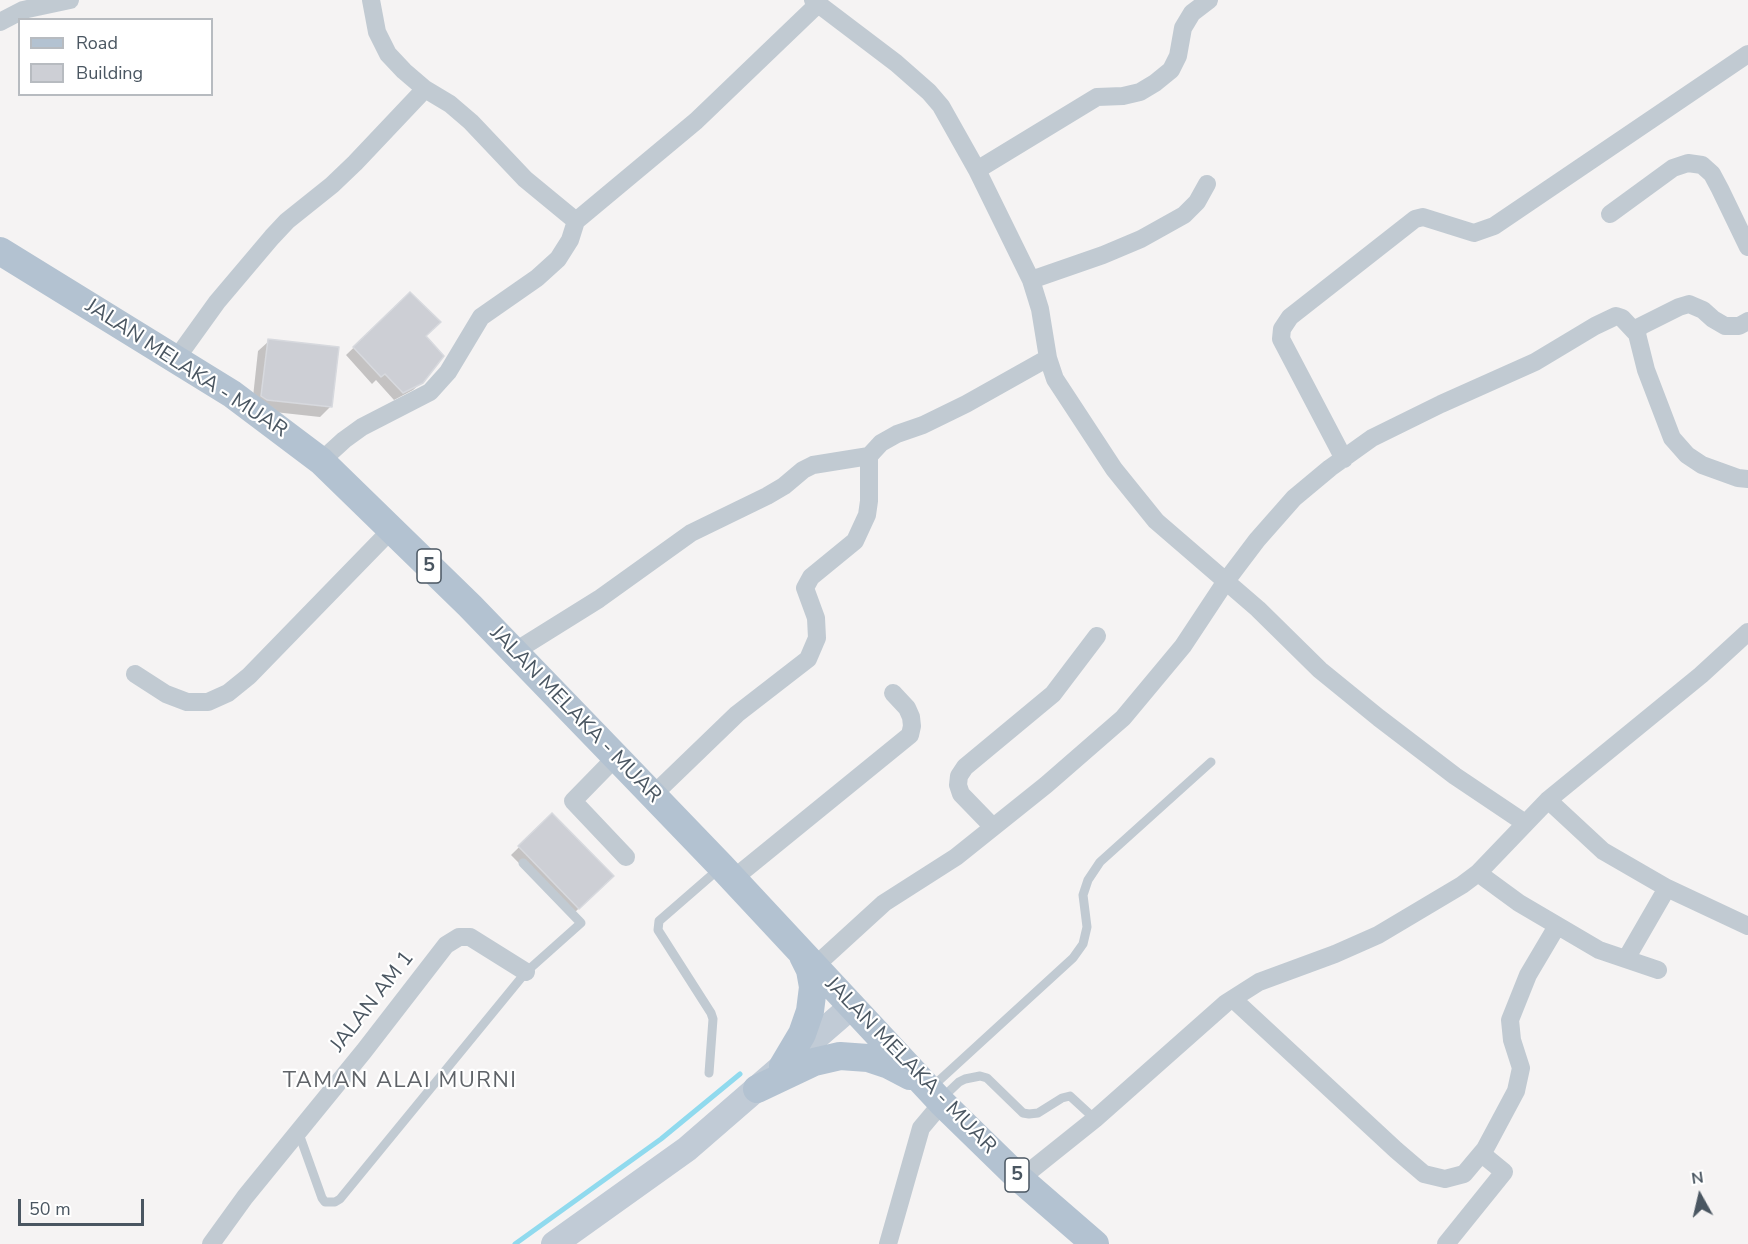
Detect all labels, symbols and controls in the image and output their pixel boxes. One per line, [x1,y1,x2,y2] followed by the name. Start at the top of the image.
[18,18,213,96] legend
[76,31,118,55] text: Road
[76,61,143,85] text: Building
[80,294,292,444] street label: JALAN MELAKA - MUAR
[417,549,441,583] road number: 5
[484,621,666,809] street label: JALAN MELAKA - MUAR
[326,947,420,1057] street label: JALAN AM 1
[819,972,1001,1160] street label: JALAN MELAKA - MUAR
[283,1069,517,1095] district label: TAMAN ALAI MURNI
[1005,1158,1029,1192] road number: 5
[1670,1166,1730,1226] north arrow
[1690,1166,1705,1190] text: N
[21,1187,147,1225] scale bar
[29,1197,71,1221] text: 50 m

